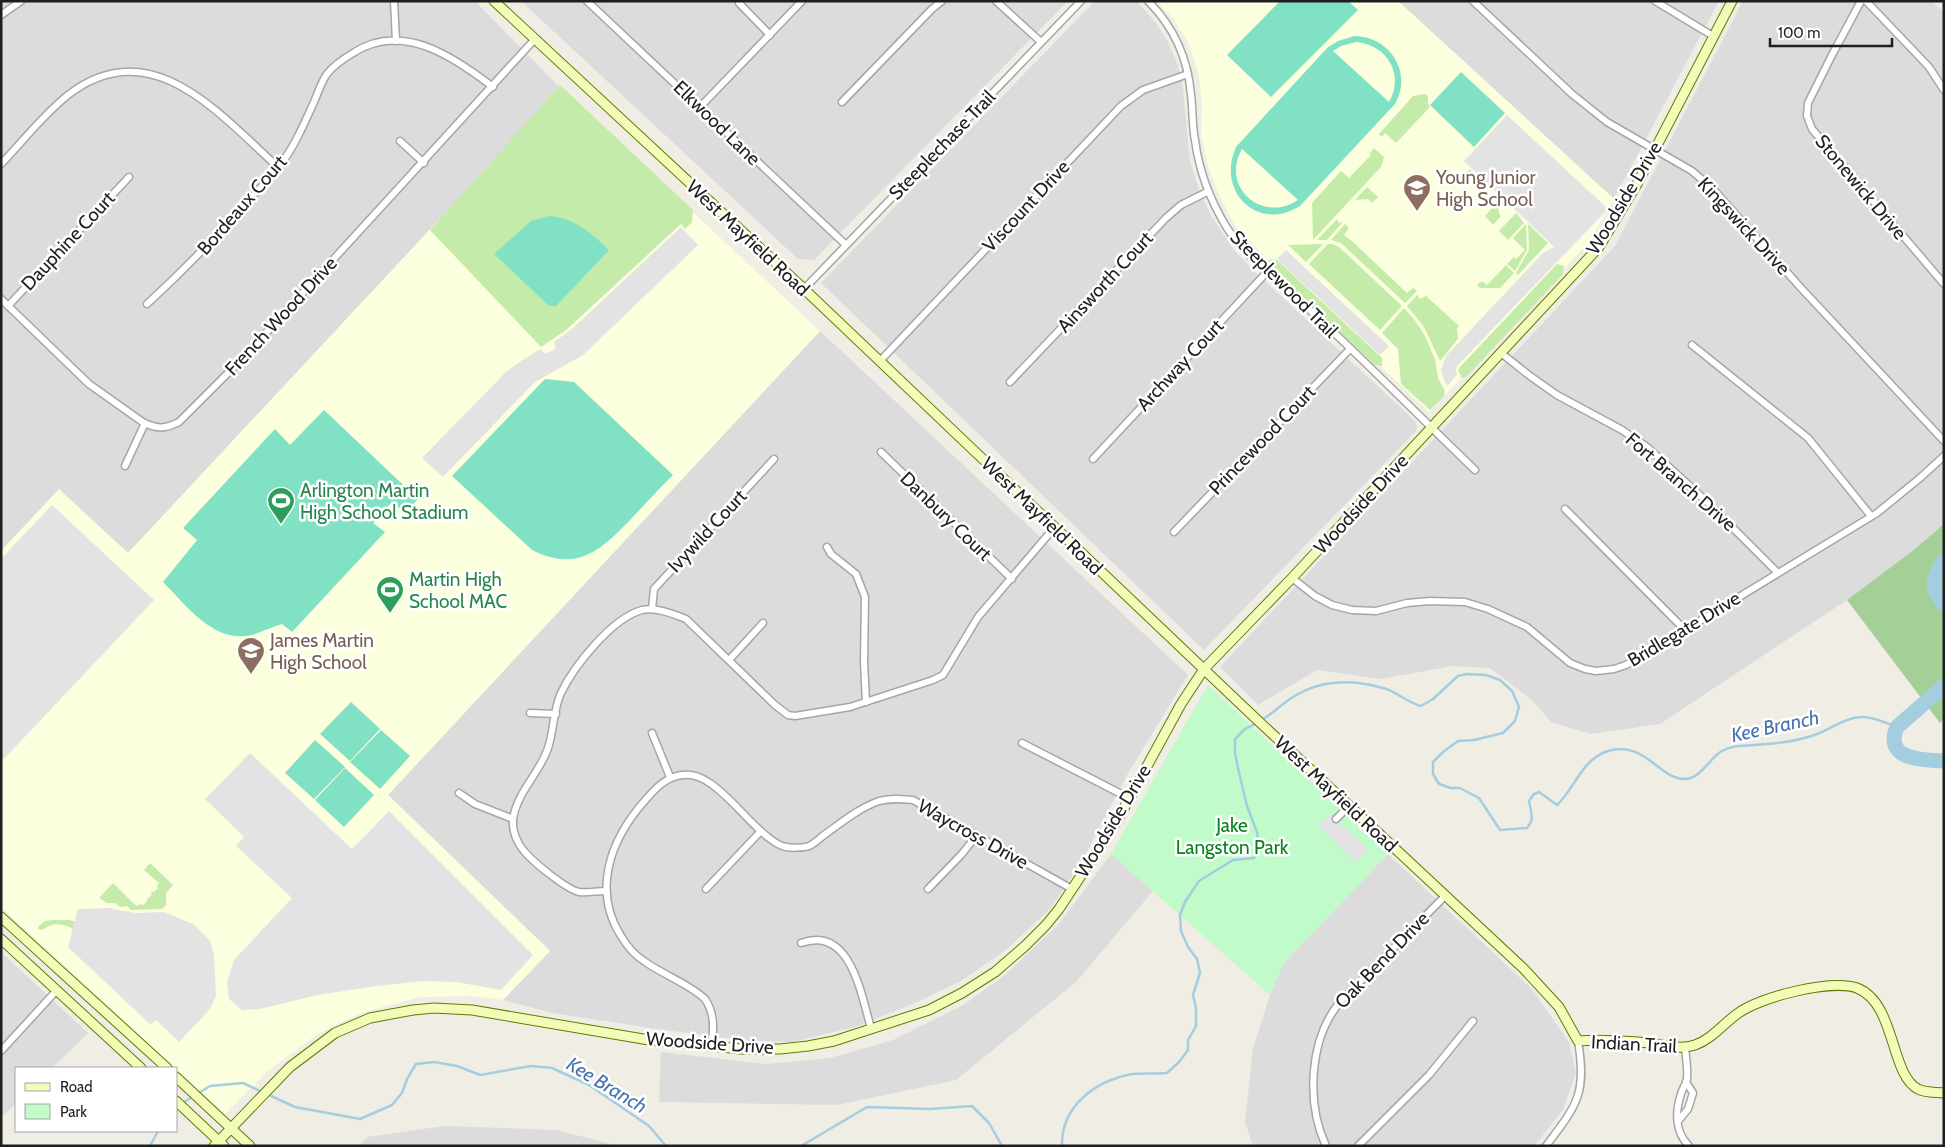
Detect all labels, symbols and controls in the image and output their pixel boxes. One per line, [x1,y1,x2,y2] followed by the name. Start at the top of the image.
[1770,15,1892,47] scale bar
[1778,24,1820,42] text: 100 m
[669,76,765,170] street label: Elkwood Lane
[884,85,1000,204] street label: Steeplechase Trail
[1810,130,1912,244] street label: Stonewick Drive
[1581,137,1667,259] street label: Woodside Drive
[193,150,292,260] street label: Bordeaux Court
[978,155,1074,257] street label: Viscount Drive
[1435,166,1536,211] place label: Young Junior High School
[1693,172,1795,280] street label: Kingswick Drive
[1402,173,1432,212] school or university icon: Young Junior High School
[682,175,814,301] street label: West Mayfield Road
[16,186,120,295] street label: Dauphine Court
[1225,225,1343,343] street label: Steeplewood Trail
[1052,226,1158,337] street label: Ainsworth Court
[220,252,342,380] street label: French Wood Drive
[1132,314,1229,416] street label: Archway Court
[1204,380,1320,500] street label: Princewood Court
[1621,428,1741,536] street label: Fort Branch Drive
[1309,449,1413,559] street label: Woodside Drive
[977,452,1107,580] street label: West Mayfield Road
[896,467,997,566] street label: Danbury Court
[300,479,469,524] place label: Arlington Martin High School Stadium
[663,484,752,577] street label: Ivywild Court
[266,486,296,525] sports icon: Arlington Martin High School Stadium
[409,568,508,613] place label: Martin High School MAC
[375,575,405,614] sports icon: Martin High School MAC
[1624,586,1745,672] street label: Bridlegate Drive
[269,629,374,674] place label: James Martin High School
[236,636,266,675] school or university icon: James Martin High School
[1729,705,1821,747] water label: Kee Branch
[1270,731,1402,857] street label: West Mayfield Road
[1070,760,1156,882] street label: Woodside Drive
[914,794,1033,874] street label: Waycross Drive
[1176,814,1289,859] park label: Jake Langston Park
[1330,907,1434,1013] street label: Oak Bend Drive
[645,1027,775,1059] street label: Woodside Drive
[1591,1030,1678,1058] street label: Indian Trail
[562,1052,652,1118] water label: Kee Branch
[15,1067,178,1132] legend
[60,1078,93,1096] text: Road
[60,1103,87,1121] text: Park

